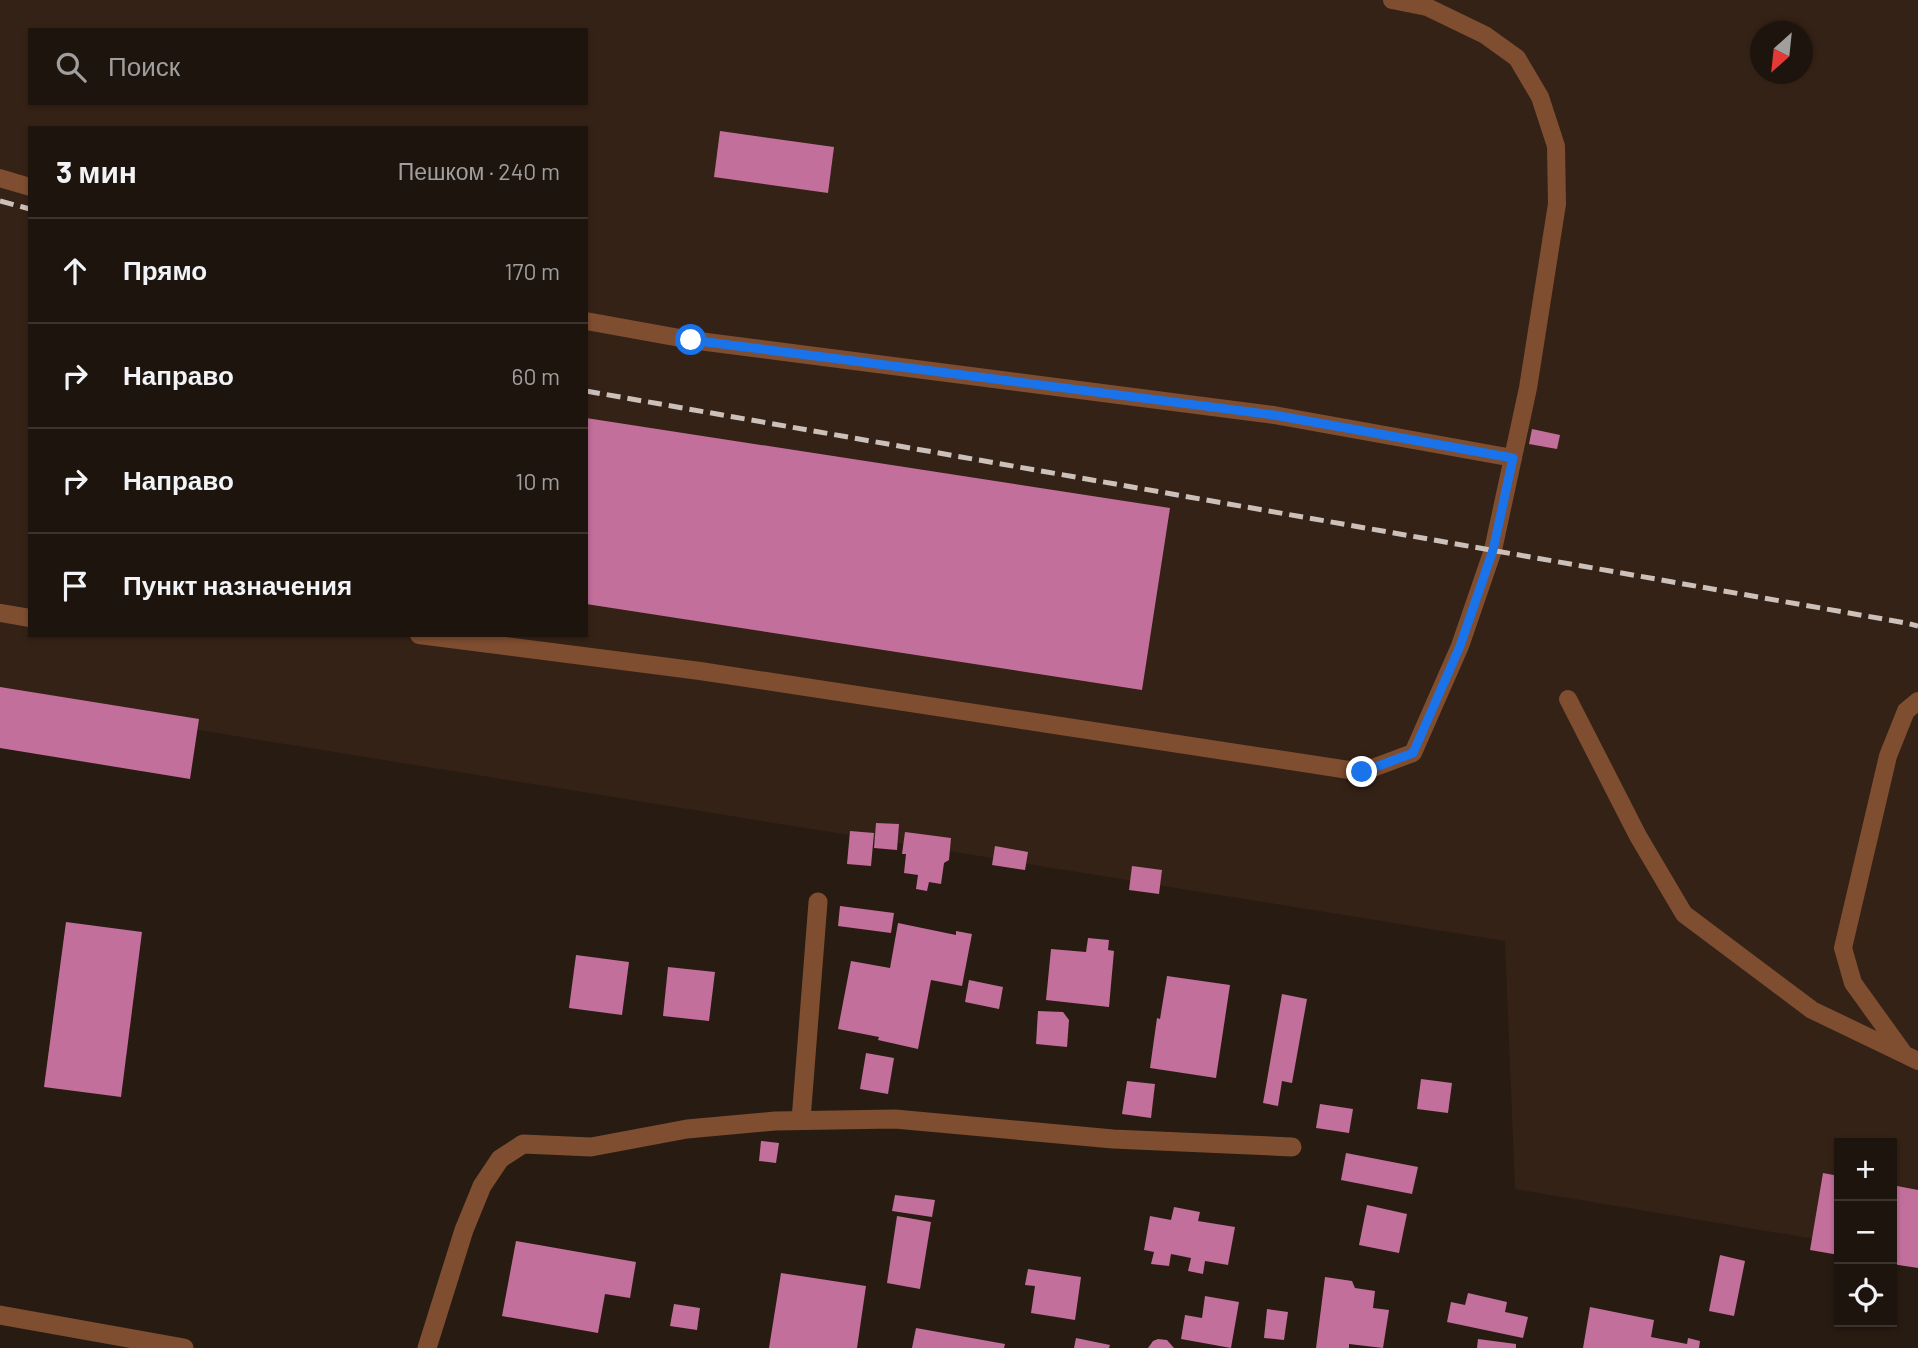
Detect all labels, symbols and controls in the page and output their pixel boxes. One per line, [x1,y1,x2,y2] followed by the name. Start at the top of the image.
[1750,21,1813,84] north arrow
[28,28,588,105] search box
[52,48,90,86] icon: search
[108,50,180,81] text: Поиск
[56,153,137,189] text: 3 мин
[398,157,560,185] text: Пешком · 240 m
[56,252,94,290] icon: ahead
[123,254,207,285] text: Прямо
[504,257,560,285] text: 170 m
[675,324,706,355] route start
[56,357,94,395] icon: right
[123,359,234,390] text: Направо
[512,362,560,390] text: 60 m
[56,462,94,500] icon: right
[123,464,234,495] text: Направо
[515,467,560,495] text: 10 m
[56,567,94,605] icon: arrive
[123,569,352,600] text: Пункт назначения
[1346,756,1377,787] route end
[1834,1138,1897,1327] map controls
[1834,1138,1897,1201] button: +
[1834,1201,1897,1264] button: −
[1834,1264,1897,1327] button: locate

